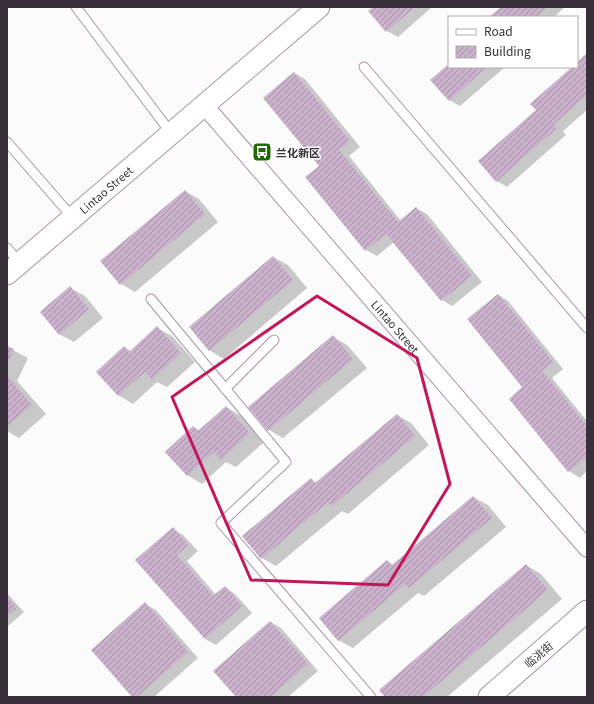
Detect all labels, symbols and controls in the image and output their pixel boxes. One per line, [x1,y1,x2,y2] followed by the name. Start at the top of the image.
[448,16,578,68] legend
[484,22,513,39] text: Road
[484,42,531,59] text: Building
[251,141,273,163] bus stop icon: 兰化新区
[276,144,320,160] place label: 兰化新区
[76,162,136,217] street label: Lintao Street
[368,297,423,357] street label: Lintao Street
[520,637,556,671] street label: 临洮街

